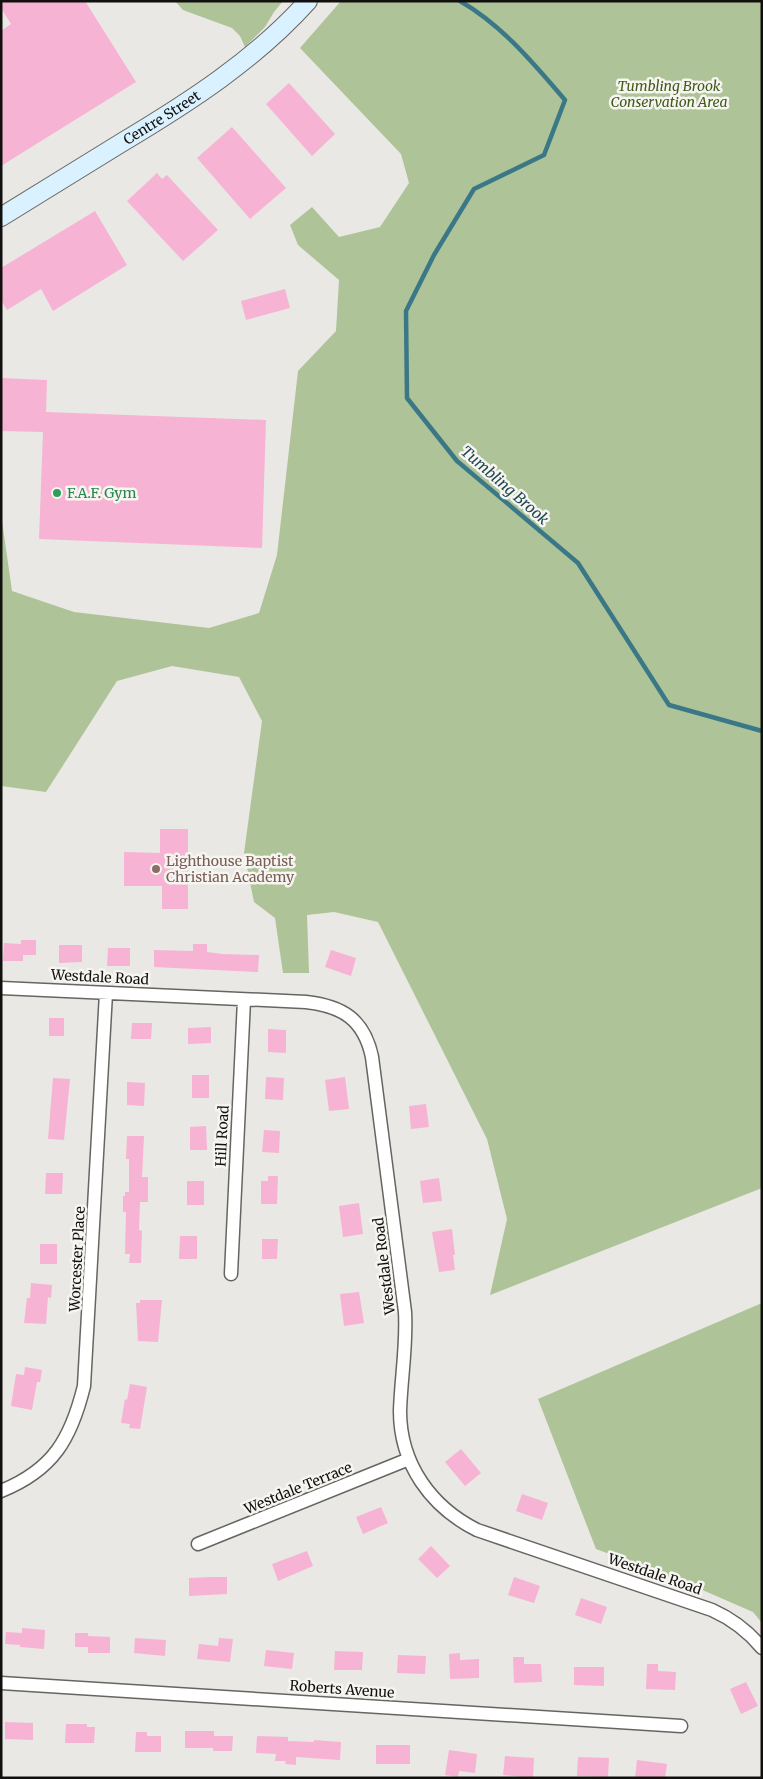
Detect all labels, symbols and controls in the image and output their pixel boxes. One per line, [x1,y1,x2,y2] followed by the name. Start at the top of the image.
[610,77,728,111] park label: Tumbling Brook Conservation Area
[120,86,204,149] street label: Centre Street
[457,442,553,529] water label: Tumbling Brook
[67,484,136,502] place label: F.A.F. Gym
[51,487,63,499] marker: F.A.F. Gym
[166,852,295,886] place label: Lighthouse Baptist Christian Academy
[150,863,162,875] marker: Lighthouse Baptist Christian Academy
[50,965,150,989] street label: Westdale Road
[211,1104,233,1167] street label: Hill Road
[65,1206,89,1313] street label: Worcester Place
[369,1216,399,1317] street label: Westdale Road
[240,1458,355,1518] street label: Westdale Terrace
[605,1549,705,1599] street label: Westdale Road
[289,1676,395,1702] street label: Roberts Avenue

